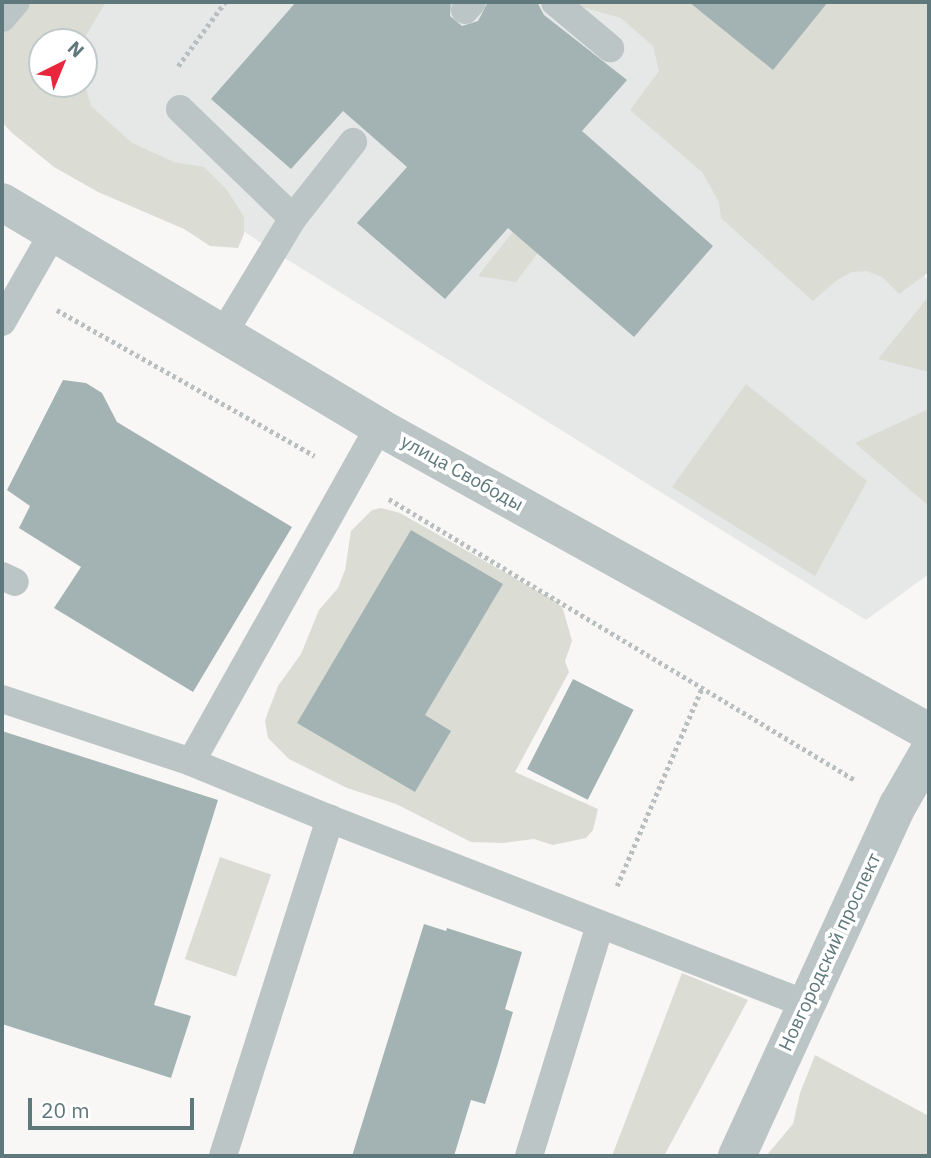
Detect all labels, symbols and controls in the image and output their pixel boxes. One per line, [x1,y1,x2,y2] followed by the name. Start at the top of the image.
[28,28,98,98] north arrow
[63,36,89,63] text: N
[397,430,527,516] street label: улица Свободы
[774,849,886,1055] street label: Новгородский проспект
[32,1084,198,1128] scale bar
[41,1096,90,1124] text: 20 m

